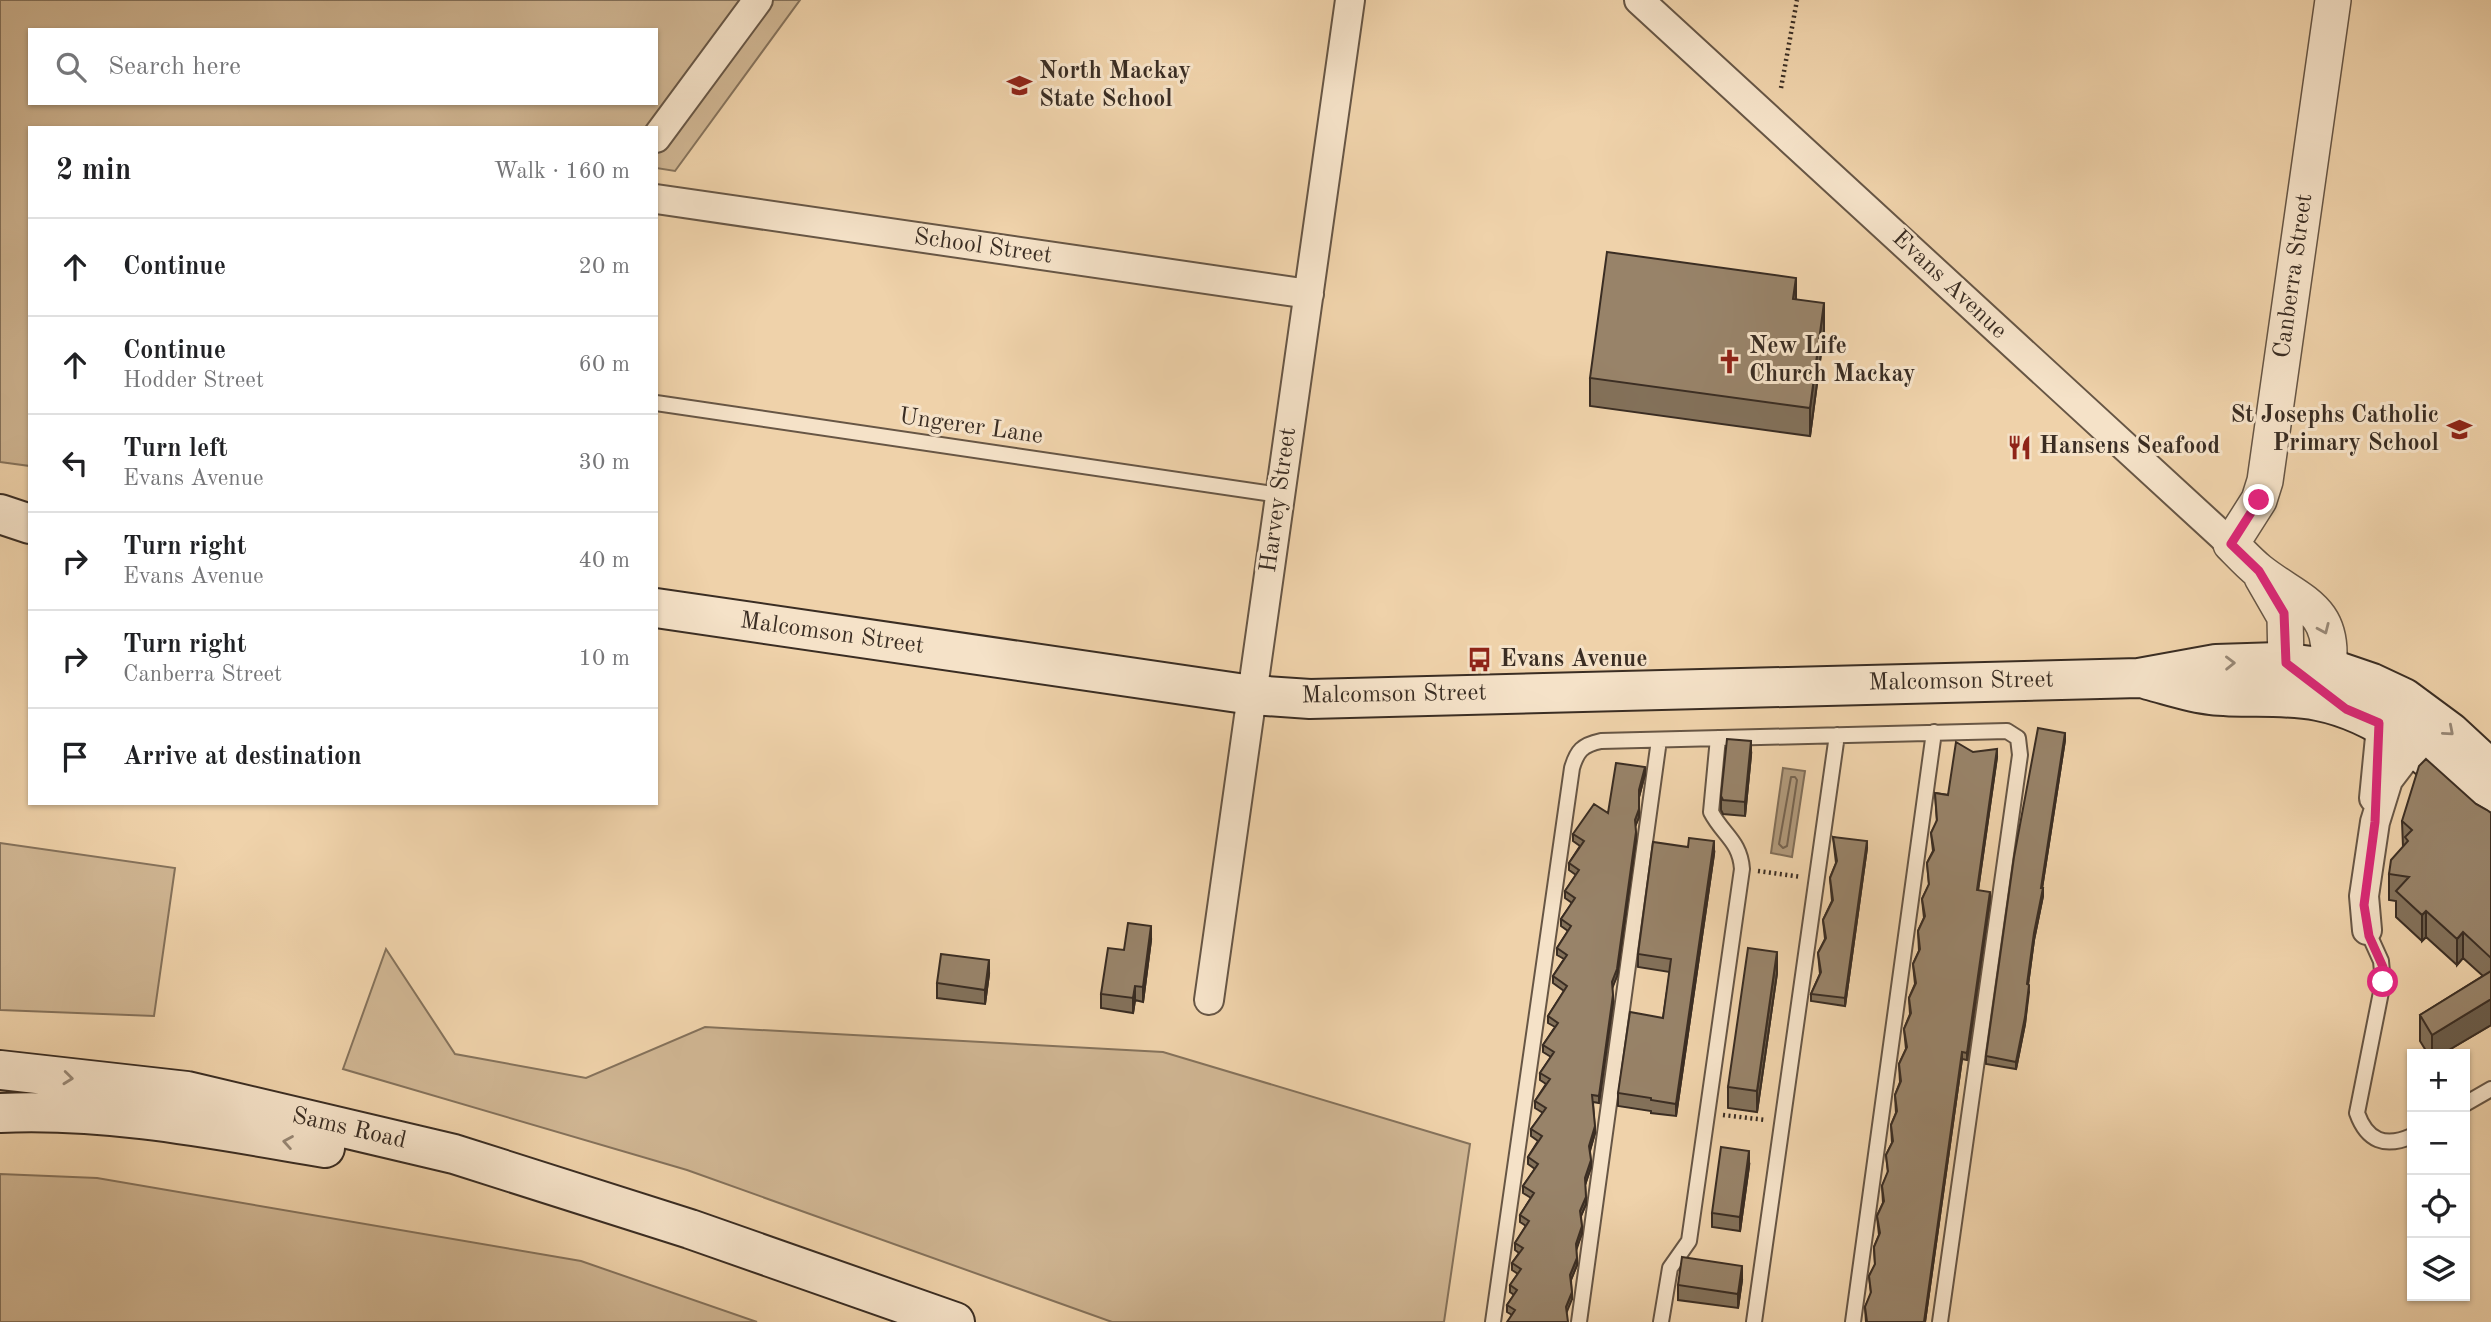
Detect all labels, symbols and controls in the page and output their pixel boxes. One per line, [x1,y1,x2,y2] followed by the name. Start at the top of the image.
[28,28,658,105] search box
[52,48,90,86] icon: search
[108,54,241,80] text: Search here
[1039,60,1191,112] place label: North Mackay State School
[1005,72,1033,100] school or university icon: North Mackay State School
[56,156,131,186] text: 2 min
[494,160,630,183] text: Walk · 160 m
[2271,192,2317,360] street label: Canberra Street
[912,225,1054,269] street label: School Street
[1887,226,2011,344] street label: Evans Avenue
[56,248,94,286] icon: ahead
[123,254,226,280] text: Continue
[579,255,630,278] text: 20 m
[1749,335,1916,387] place label: New Life Church Mackay
[123,338,226,364] text: Continue
[56,346,94,384] icon: ahead
[1715,347,1743,375] church icon: New Life Church Mackay
[579,353,630,376] text: 60 m
[123,369,264,392] text: Hodder Street
[2230,404,2439,456] place label: St Josephs Catholic Primary School
[898,405,1044,449] street label: Ungerer Lane
[2445,416,2473,444] school or university icon: St Josephs Catholic Primary School
[1257,426,1301,574] street label: Harvey Street
[2005,433,2033,461] restaurant icon: Hansens Seafood
[2039,435,2220,459] place label: Hansens Seafood
[123,436,228,462] text: Turn left
[56,444,94,482] icon: left
[579,451,630,474] text: 30 m
[123,467,264,490] text: Evans Avenue
[2243,484,2274,515] route end
[123,534,246,560] text: Turn right
[56,542,94,580] icon: right
[579,549,630,572] text: 40 m
[123,565,264,588] text: Evans Avenue
[738,609,926,659] street label: Malcomson Street
[2316,622,2330,634] one-way arrow
[123,632,246,658] text: Turn right
[56,640,94,678] icon: right
[1466,646,1494,674] bus stop icon: Evans Avenue
[579,647,630,670] text: 10 m
[1500,648,1648,672] place label: Evans Avenue
[2225,656,2236,671] one-way arrow
[123,663,282,686] text: Canberra Street
[1868,668,2054,696] street label: Malcomson Street
[1301,681,1487,709] street label: Malcomson Street
[2441,723,2454,735] one-way arrow
[56,738,94,776] icon: arrive
[123,744,362,770] text: Arrive at destination
[2367,966,2398,997] route start
[2407,1049,2470,1301] map controls
[2407,1049,2470,1112] button: +
[62,1070,74,1085] one-way arrow
[290,1104,408,1154] street label: Sams Road
[2407,1112,2470,1175] button: −
[282,1135,294,1150] one-way arrow
[2407,1175,2470,1238] button: locate
[2407,1238,2470,1301] button: layers

